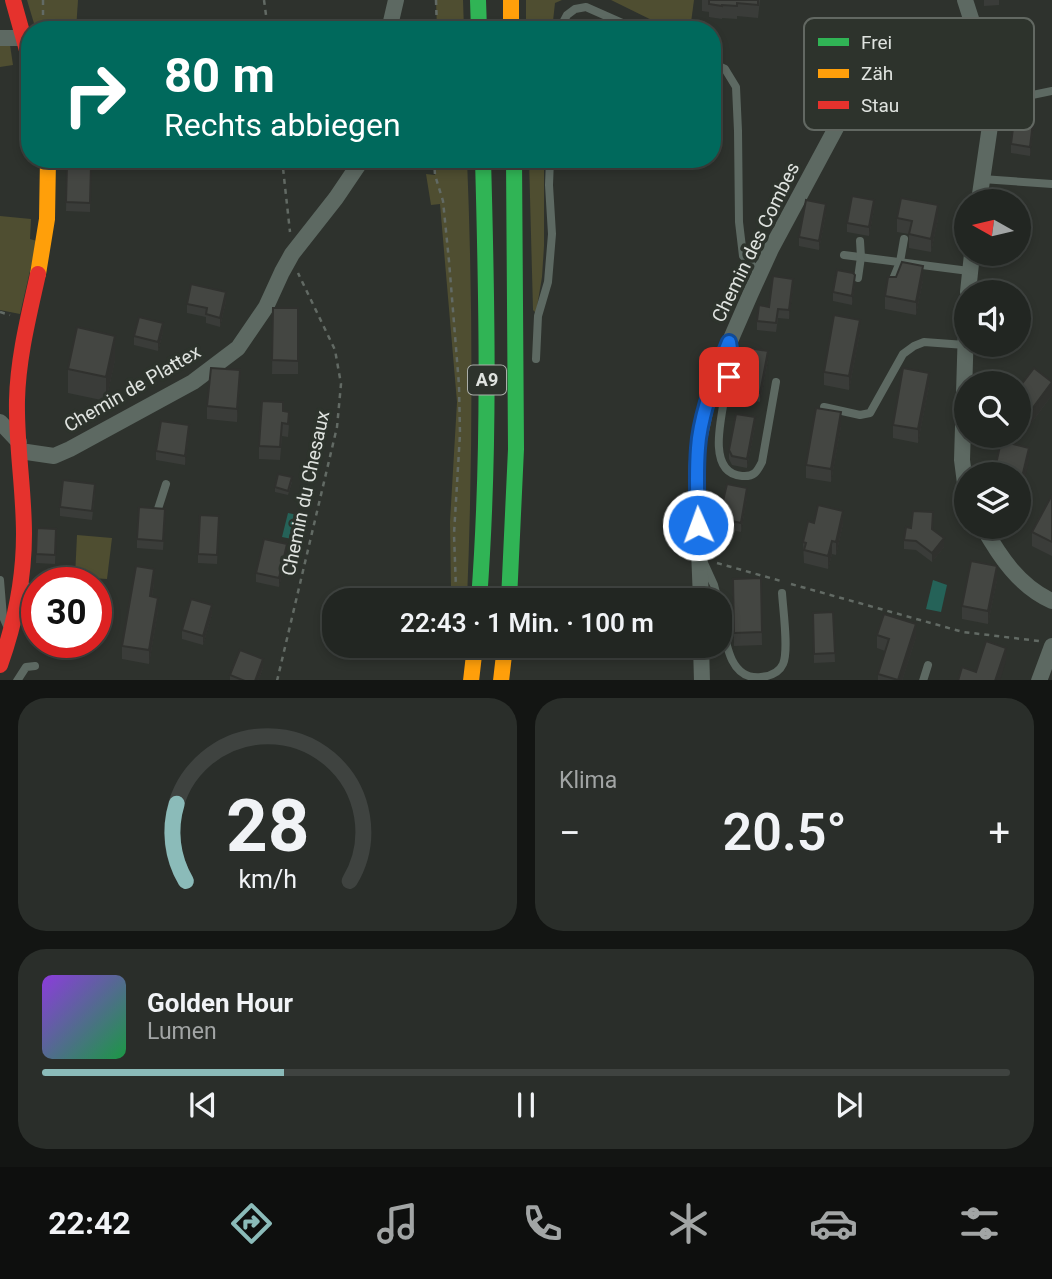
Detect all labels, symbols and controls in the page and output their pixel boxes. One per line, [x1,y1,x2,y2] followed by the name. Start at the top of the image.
[804,18,1034,130] legend
[861,31,892,54] text: Frei
[164,47,275,104] text: 80 m
[49,49,140,140] icon: right
[861,62,893,85] text: Zäh
[861,94,899,117] text: Stau
[164,106,401,144] text: Rechts abbiegen
[707,158,804,326] street label: Chemin des Combes
[954,189,1031,266] north arrow
[954,189,1031,539] map controls
[954,280,1031,357] button: sound
[60,340,205,437] street label: Chemin de Plattex
[699,347,759,407] pin
[710,358,748,396] icon: arrive
[468,366,506,394] road number: A9
[954,371,1031,448] button: search
[277,408,334,578] street label: Chemin du Chesaux
[954,462,1031,539] button: layers
[661,488,735,562] position arrow
[21,567,112,658] speed limit sign: 30
[400,608,654,638] text: 22:43 · 1 Min. · 100 m
[559,767,617,794] text: Klima
[226,783,309,869] text: 28
[723,802,847,863] text: 20.5°
[559,811,581,855] text: −
[988,811,1010,855] text: +
[238,864,297,893] text: km/h
[147,988,293,1018] text: Golden Hour
[147,1018,217,1045] text: Lumen
[184,1086,222,1124] icon: previous
[507,1086,545,1124] icon: pause
[830,1086,868,1124] icon: next
[227,1199,276,1248] icon: directions
[373,1199,422,1248] icon: music
[518,1199,567,1248] icon: phone
[664,1199,713,1248] icon: climate
[809,1199,858,1248] icon: car
[955,1199,1004,1248] icon: filters
[48,1204,131,1242] text: 22:42

